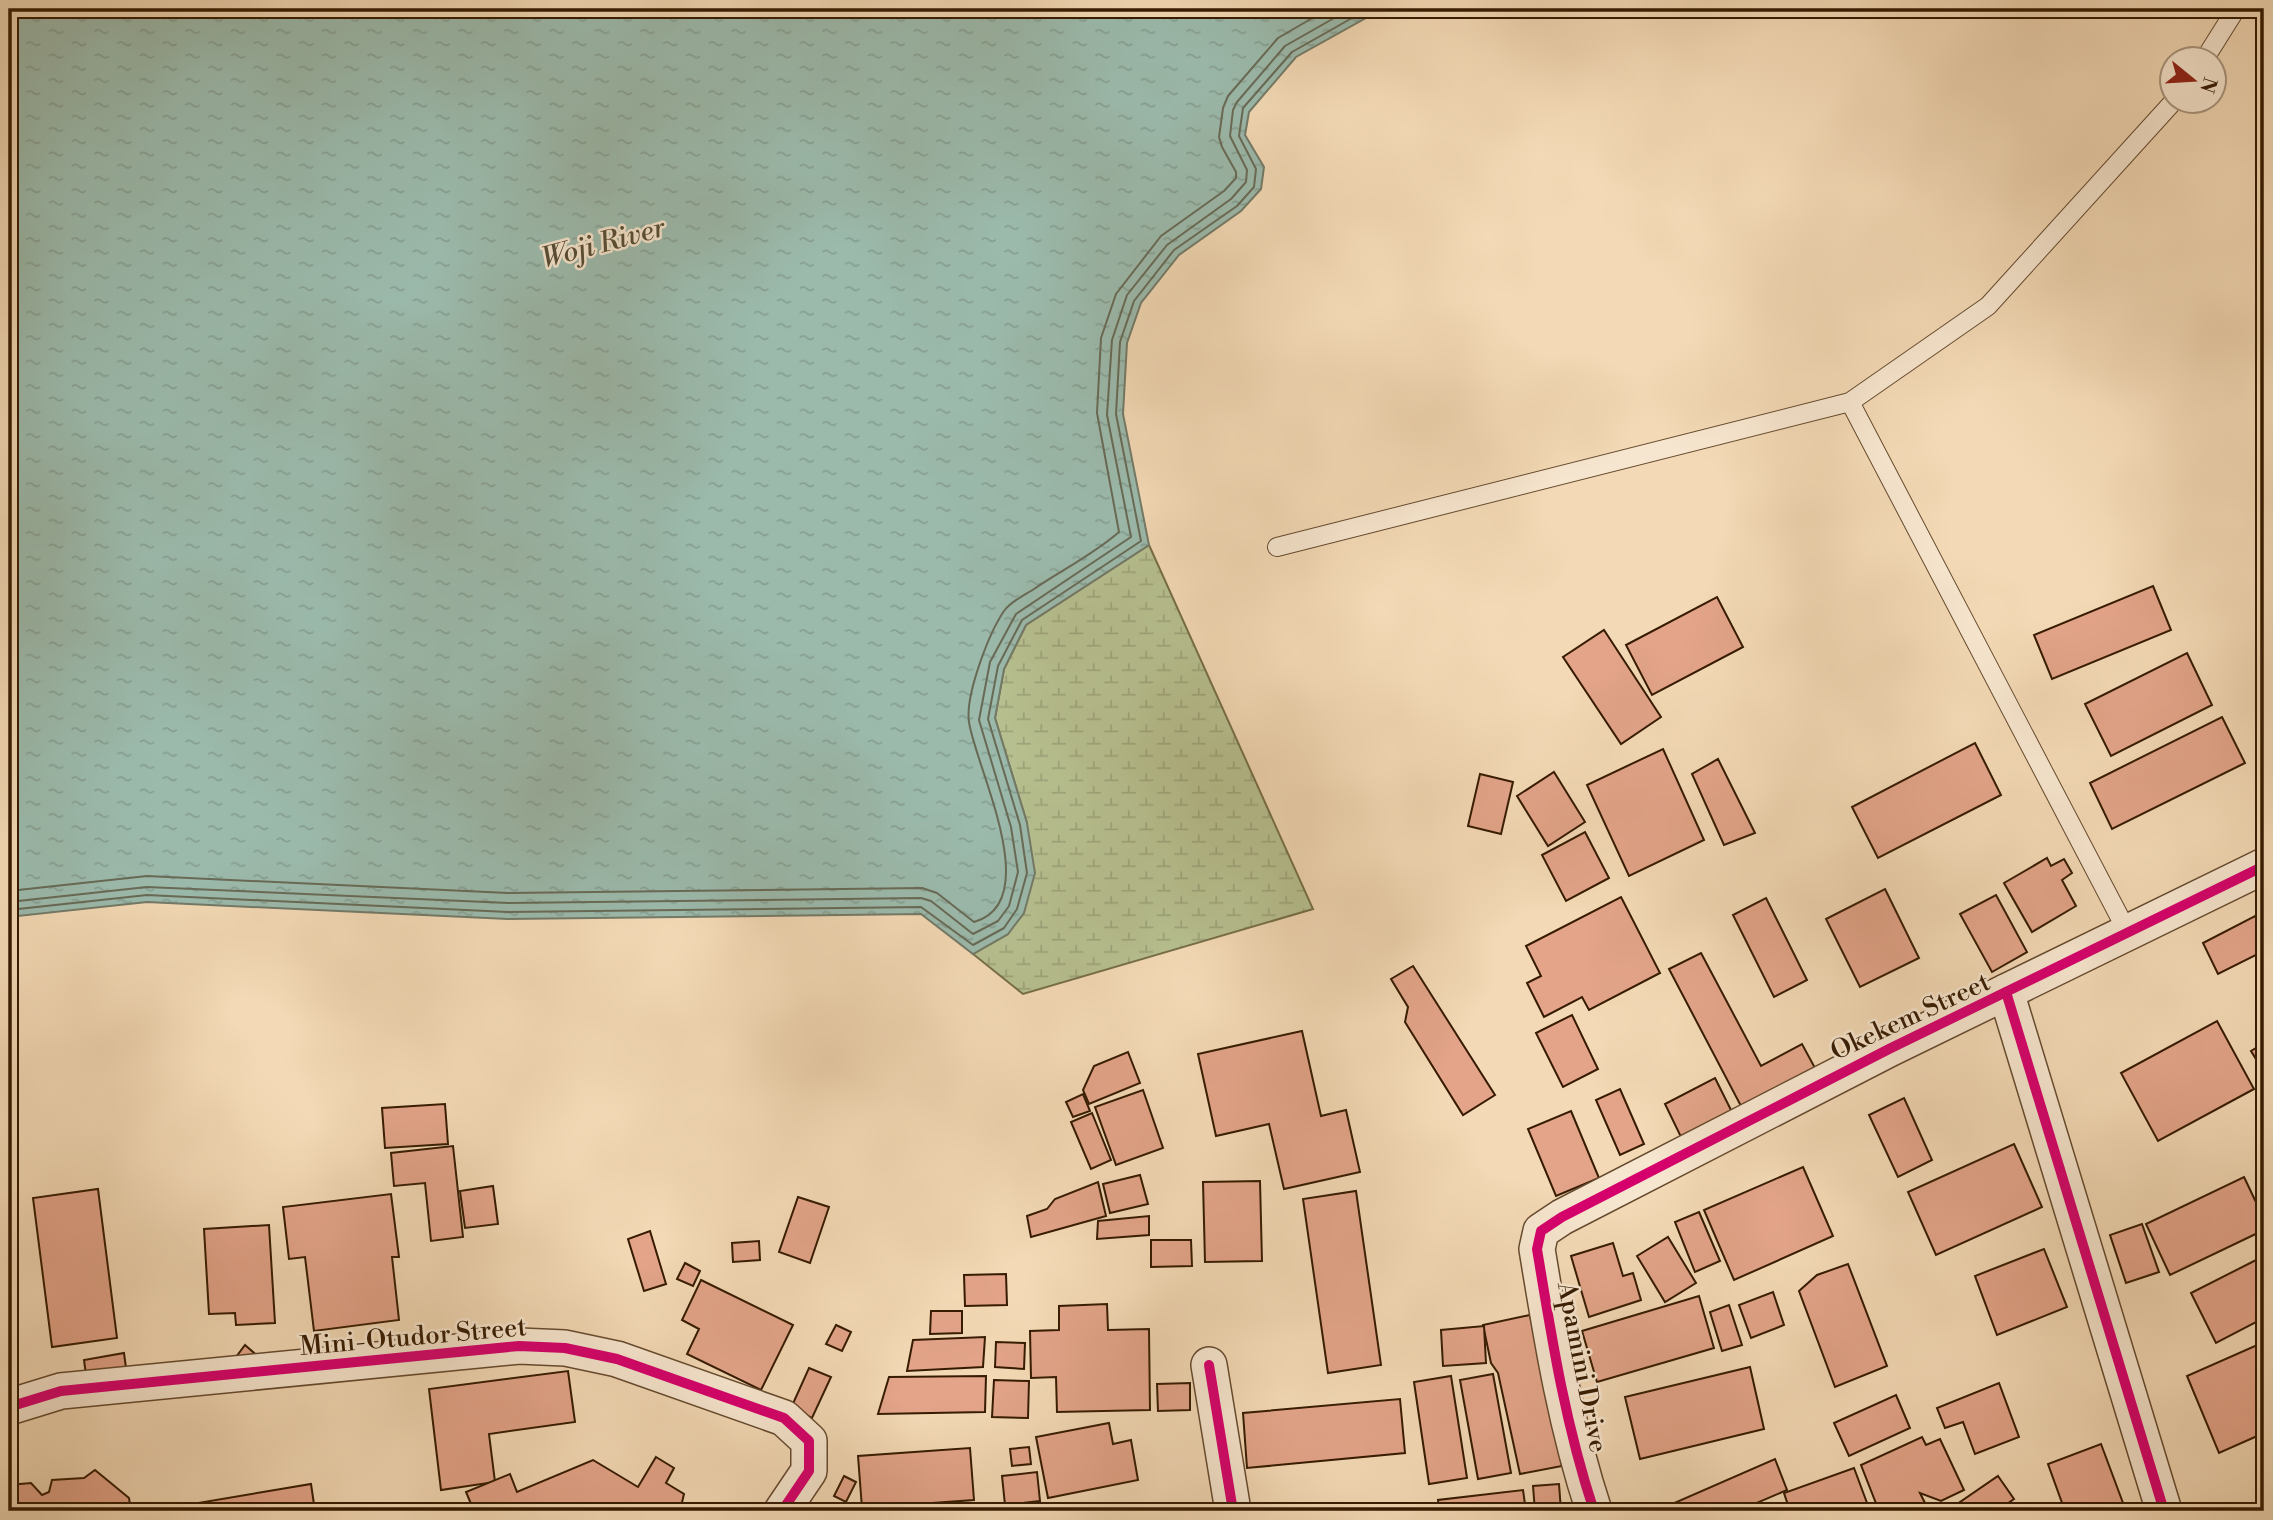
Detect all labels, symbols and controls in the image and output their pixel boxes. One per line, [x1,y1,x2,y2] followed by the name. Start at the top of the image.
[2158,46,2228,116] north arrow
[2194,74,2222,96] text: N
[538,210,670,277] water label: Woji River
[1826,966,1995,1068] street label: Okekem Street
[1550,1278,1614,1455] street label: Apamini Drive
[298,1311,528,1363] street label: Mini-Otudor Street

